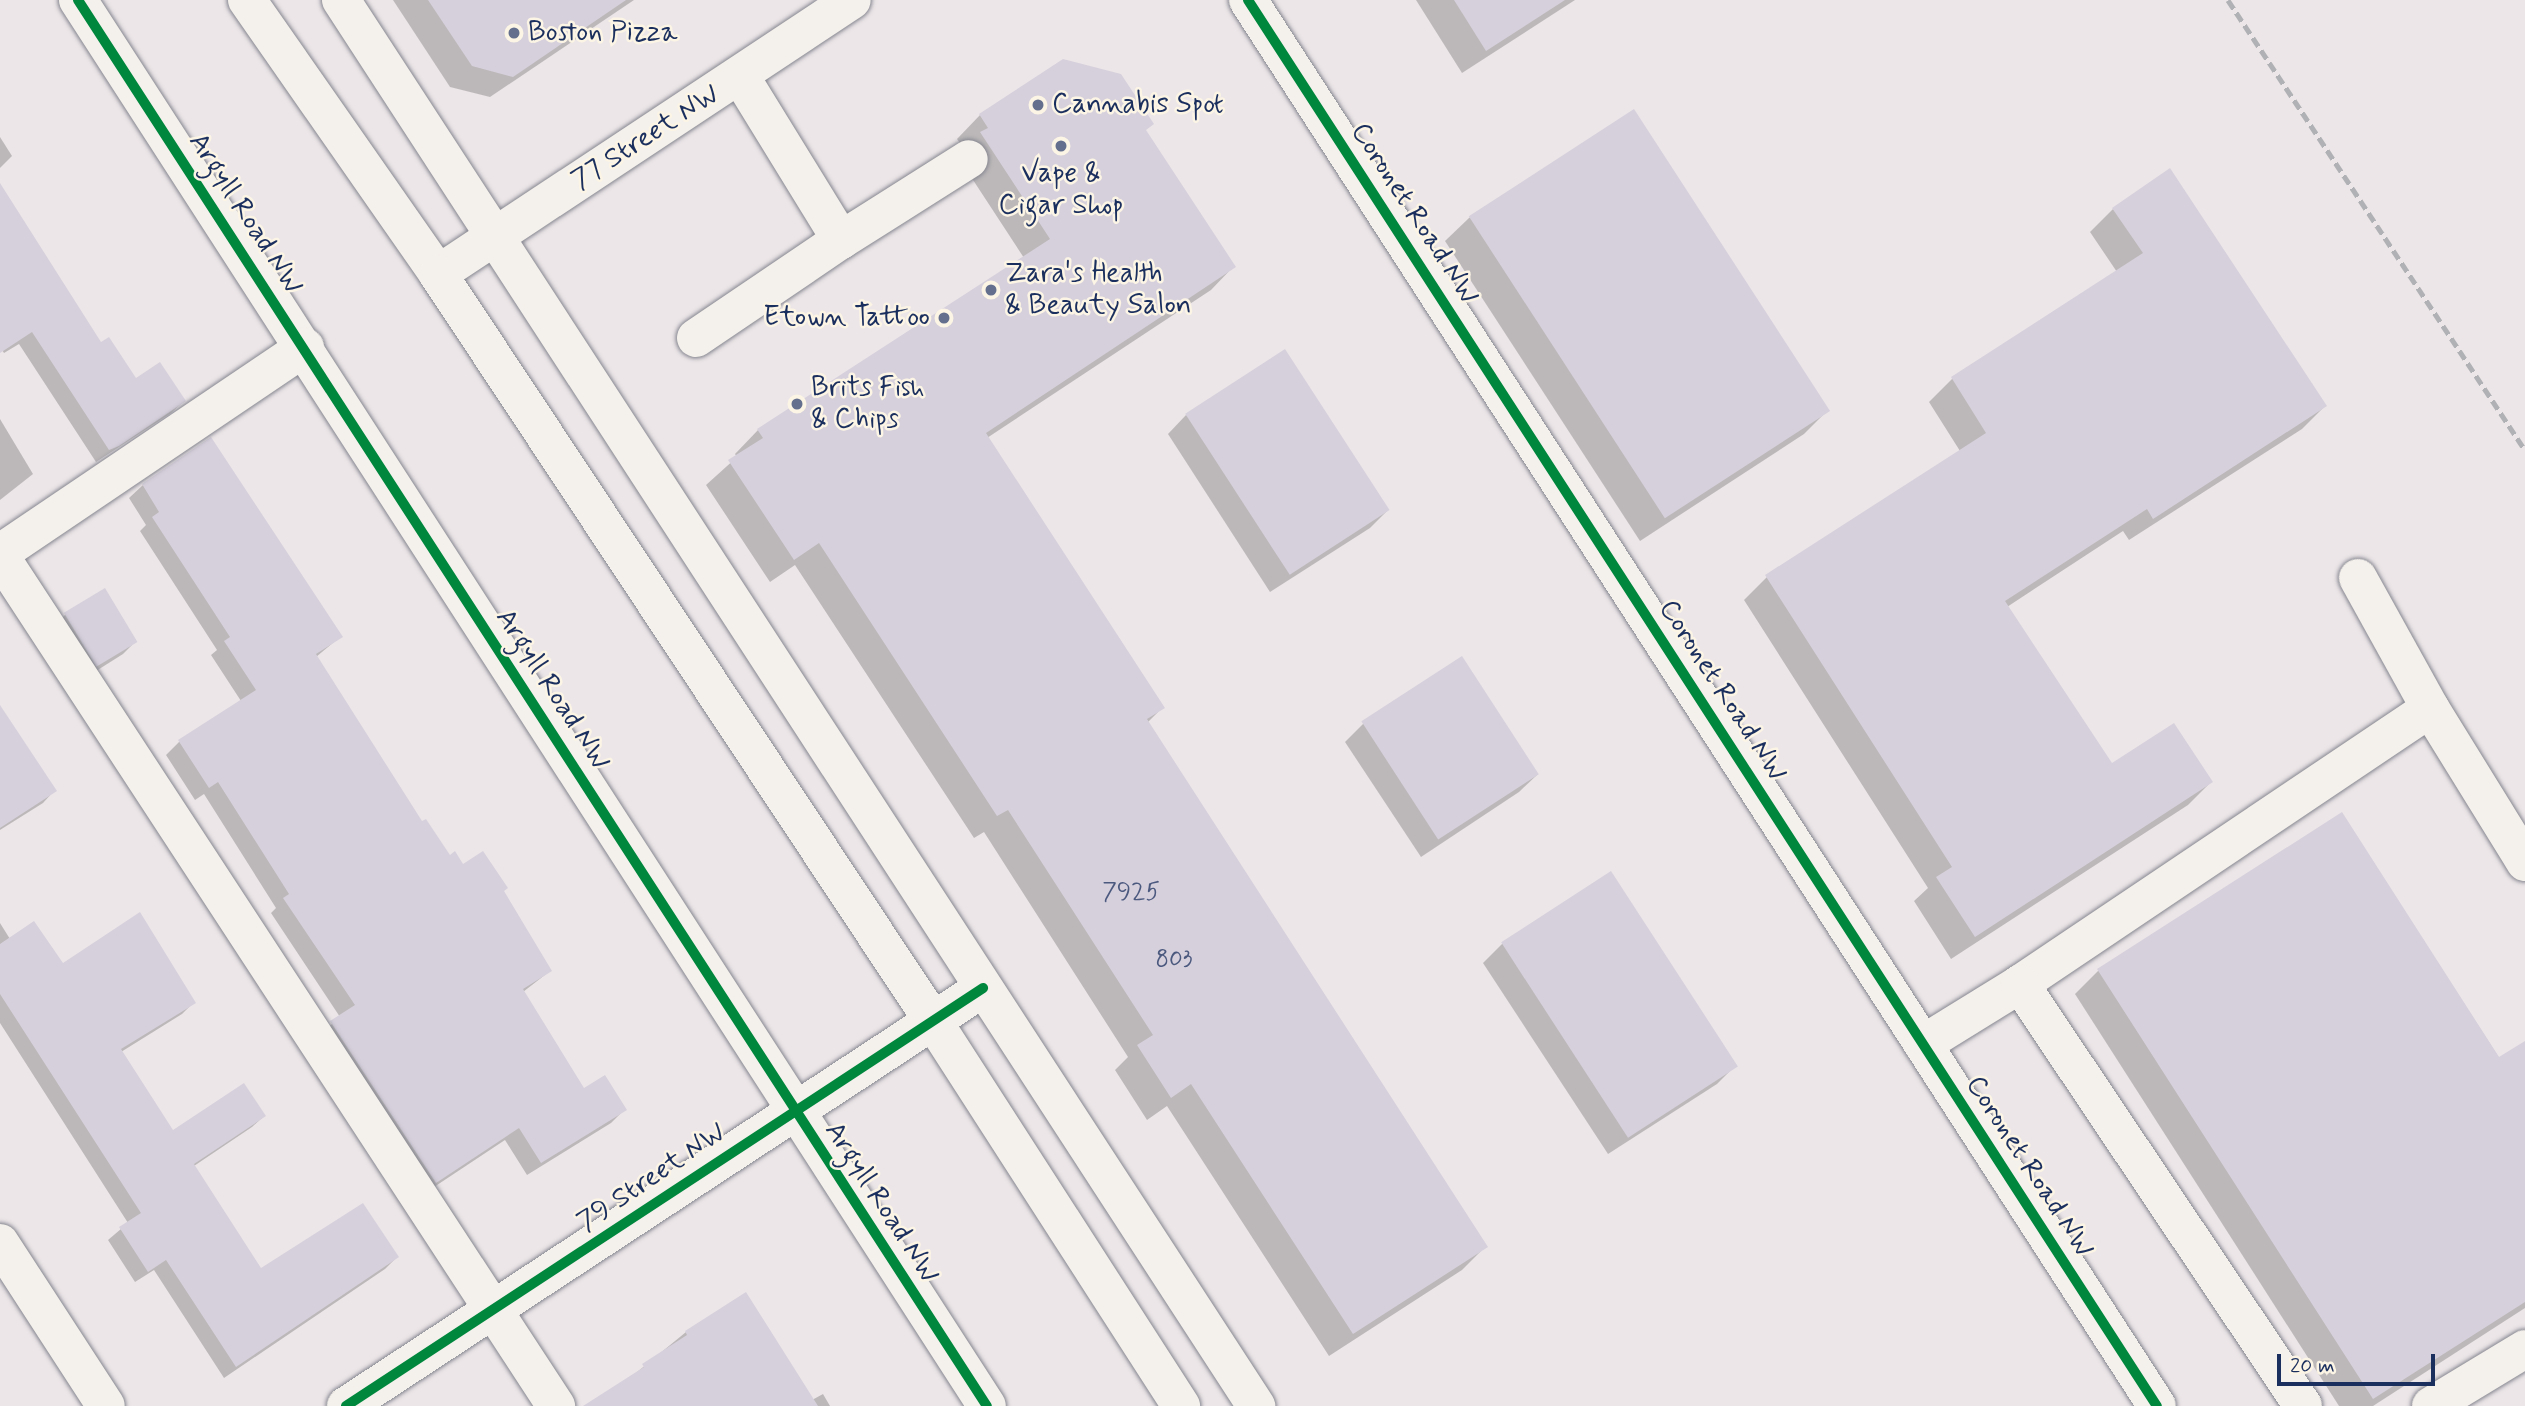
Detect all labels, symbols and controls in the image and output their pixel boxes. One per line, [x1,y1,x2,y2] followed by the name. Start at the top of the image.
[528,16,675,50] place label: Boston Pizza
[506,25,522,41] marker: Boston Pizza
[566,78,726,198] street label: 77 Street NW
[1052,88,1227,122] place label: Cannabis Spot
[1030,97,1046,113] marker: Cannabis Spot
[1344,119,1484,309] street label: Coronet Road NW
[181,128,309,300] street label: Argyll Road NW
[1053,138,1069,154] marker: Vape & Cigar Shop
[998,157,1124,223] place label: Vape & Cigar Shop
[1005,257,1197,323] place label: Zara's Health & Beauty Salon
[983,282,999,298] marker: Zara's Health & Beauty Salon
[763,301,930,335] place label: Etown Tattoo
[936,310,952,326] marker: Etown Tattoo
[811,371,923,437] place label: Brits Fish & Chips
[789,396,805,412] marker: Brits Fish & Chips
[1652,596,1792,786] street label: Coronet Road NW
[488,604,616,776] street label: Argyll Road NW
[1102,879,1160,907] house number: 7925
[1155,946,1193,974] house number: 803
[1959,1072,2099,1262] street label: Coronet Road NW
[572,1116,732,1240] street label: 79 Street NW
[817,1117,945,1289] street label: Argyll Road NW
[2280,1340,2438,1384] scale bar
[2290,1352,2335,1380] text: 20 m

